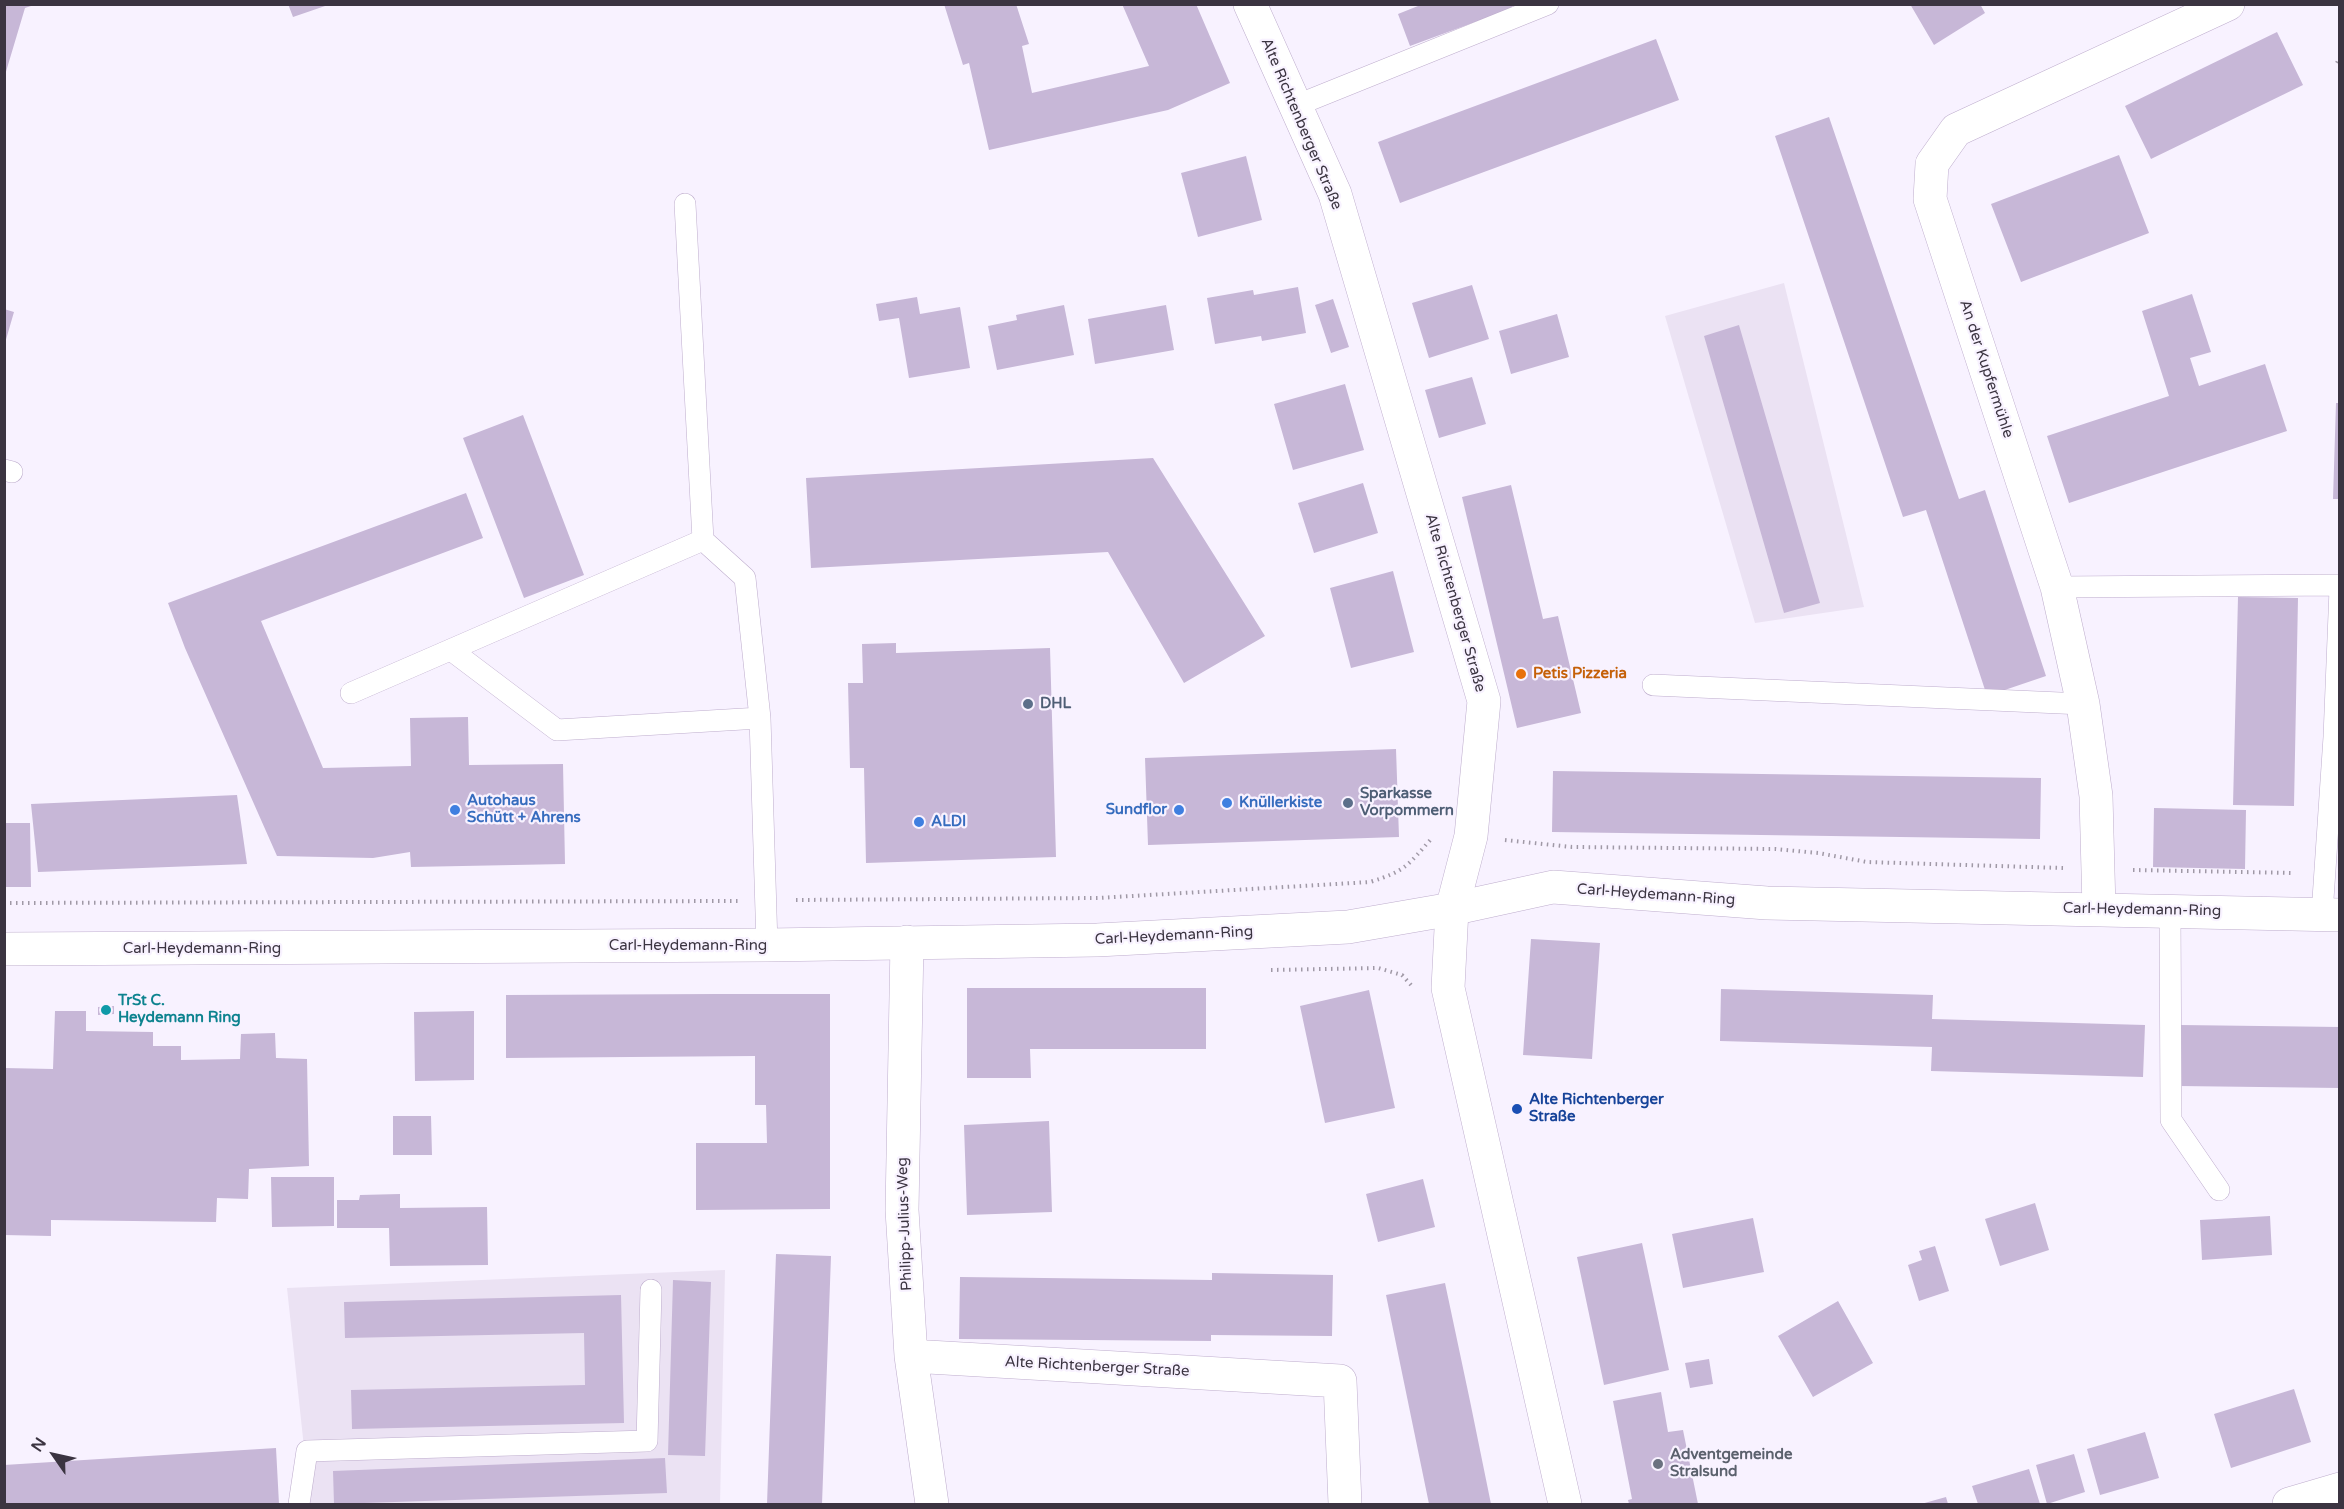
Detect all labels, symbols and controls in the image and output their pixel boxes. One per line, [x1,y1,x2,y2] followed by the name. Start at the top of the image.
[1257,35,1345,213] street label: Alte Richtenberger Straße
[1955,298,2017,440] street label: An der Kupfermühle
[1421,512,1489,694] street label: Alte Richtenberger Straße
[1533,665,1627,683] place label: Petis Pizzeria
[1514,667,1528,681] marker: Petis Pizzeria
[1040,695,1071,713] place label: DHL
[1021,697,1035,711] marker: DHL
[1360,785,1454,820] place label: Sparkasse Vorpommern
[467,792,581,827] place label: Autohaus Schütt + Ahrens
[1239,794,1322,812] place label: Knüllerkiste
[1220,796,1234,810] marker: Knüllerkiste
[1341,796,1355,810] marker: Sparkasse Vorpommern
[1106,801,1167,819] place label: Sundflor
[448,803,462,817] marker: Autohaus Schütt + Ahrens
[1172,803,1186,817] marker: Sundflor
[931,813,966,831] place label: ALDI
[912,815,926,829] marker: ALDI
[1576,880,1736,910] street label: Carl-Heydemann-Ring
[2063,900,2221,920] street label: Carl-Heydemann-Ring
[1094,923,1254,949] street label: Carl-Heydemann-Ring
[609,937,767,955] street label: Carl-Heydemann-Ring
[123,940,281,958] street label: Carl-Heydemann-Ring
[118,992,241,1027] place label: TrSt C. Heydemann Ring
[99,1003,113,1017] marker: TrSt C. Heydemann Ring
[1529,1091,1664,1126] place label: Alte Richtenberger Straße
[1510,1102,1524,1116] marker: Alte Richtenberger Straße
[894,1157,916,1291] street label: Philipp-Julius-Weg
[1004,1353,1190,1381] street label: Alte Richtenberger Straße
[24,1425,84,1485] north arrow
[27,1434,51,1456] text: N
[1670,1446,1792,1481] place label: Adventgemeinde Stralsund
[1651,1457,1665,1471] marker: Adventgemeinde Stralsund

